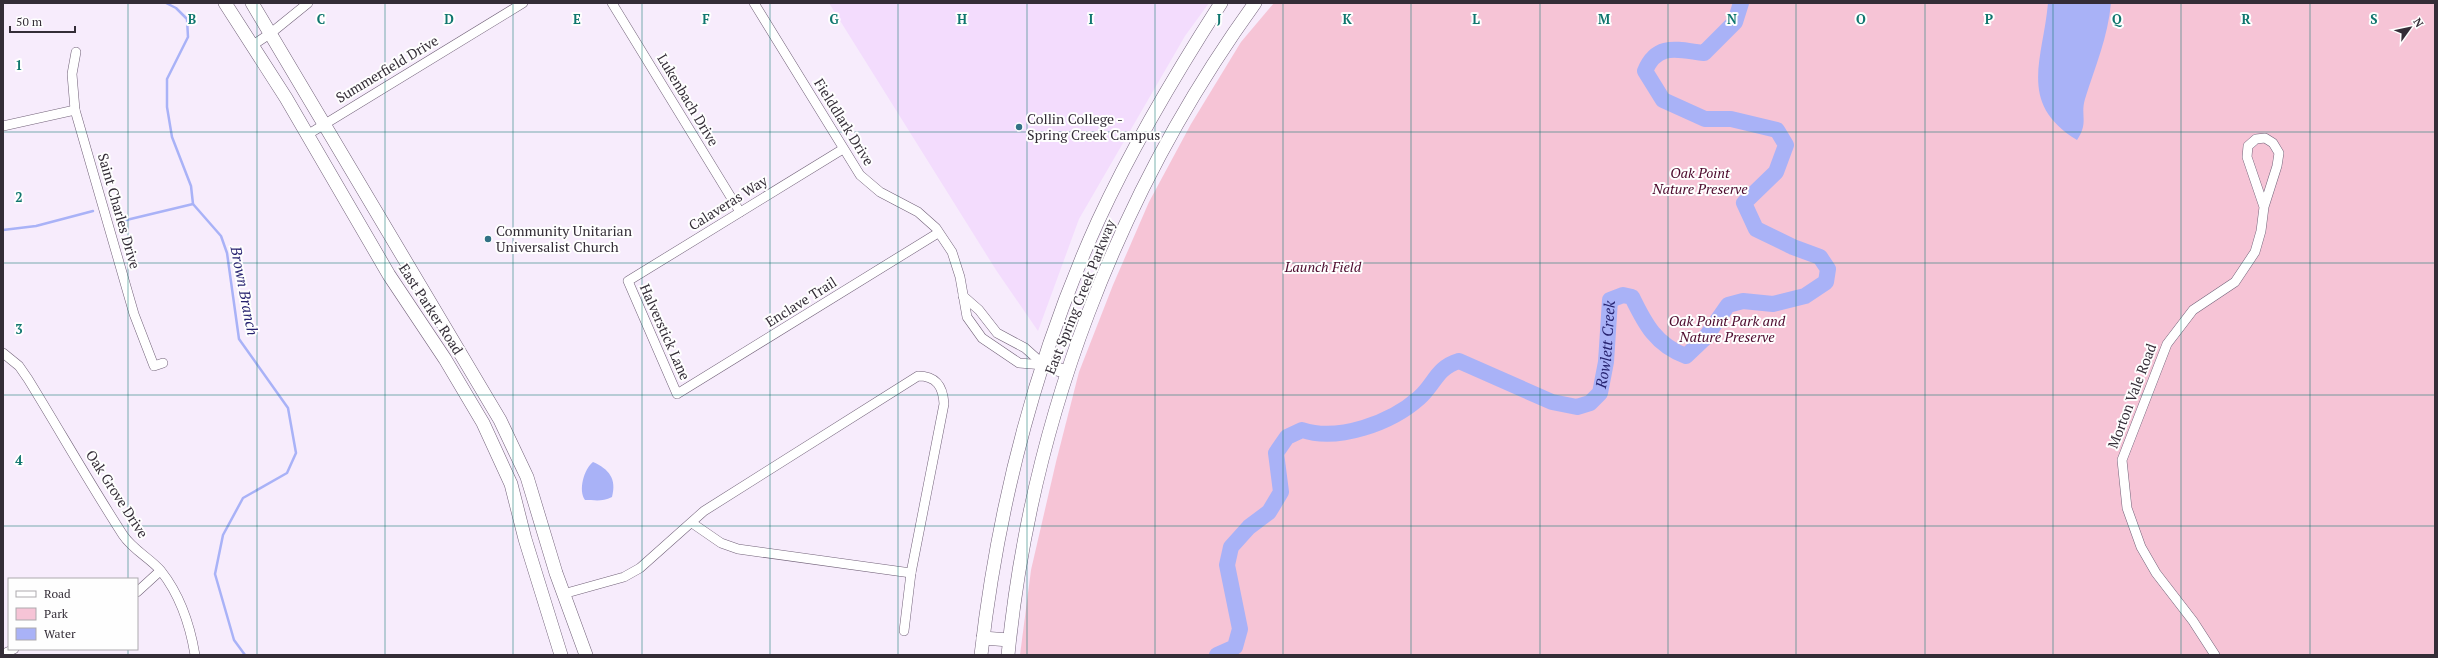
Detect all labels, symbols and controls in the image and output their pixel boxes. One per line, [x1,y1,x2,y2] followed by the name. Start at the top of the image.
[10,8,75,34] scale bar
[2390,8,2430,48] north arrow
[188,10,196,28] text: B
[317,10,325,28] text: C
[444,10,454,28] text: D
[573,10,581,28] text: E
[702,10,710,28] text: F
[829,10,839,28] text: G
[957,10,967,28] text: H
[1089,10,1094,28] text: I
[1217,10,1222,28] text: J
[1342,10,1352,28] text: K
[1472,10,1480,28] text: L
[1598,10,1610,28] text: M
[1727,10,1737,28] text: N
[1856,10,1866,28] text: O
[1985,10,1993,28] text: P
[2112,10,2123,28] text: Q
[2241,10,2251,28] text: R
[2370,10,2378,28] text: S
[16,14,43,29] text: 50 m
[2410,15,2427,30] text: N
[332,30,441,107] street label: Summerfield Drive
[653,50,723,149] street label: Lukenbach Drive
[15,56,23,74] text: 1
[810,75,879,169] street label: Fielddlark Drive
[1027,109,1160,144] place label: Collin College - Spring Creek Campus
[1014,122,1024,132] marker: Collin College - Spring Creek Campus
[94,151,145,271] street label: Saint Charles Drive
[1651,163,1748,198] park label: Oak Point Nature Preserve
[685,170,771,234] street label: Calaveras Way
[15,188,23,206] text: 2
[1040,216,1120,377] street label: East Spring Creek Parkway
[496,221,633,256] place label: Community Unitarian Universalist Church
[483,234,493,244] marker: Community Unitarian Universalist Church
[226,244,263,337] water label: Brown Branch
[1284,257,1362,276] park label: Launch Field
[395,260,468,358] street label: East Parker Road
[761,272,840,331] street label: Enclave Trail
[636,281,695,383] street label: Halverstick Lane
[1590,299,1619,391] water label: Rowlett Creek
[1669,311,1786,346] park label: Oak Point Park and Nature Preserve
[15,320,23,338] text: 3
[2103,340,2160,451] street label: Morton Vale Road
[82,446,153,541] street label: Oak Grove Drive
[15,451,23,469] text: 4
[8,578,138,650] legend
[44,586,71,601] text: Road
[44,606,69,621] text: Park
[44,626,76,641] text: Water

